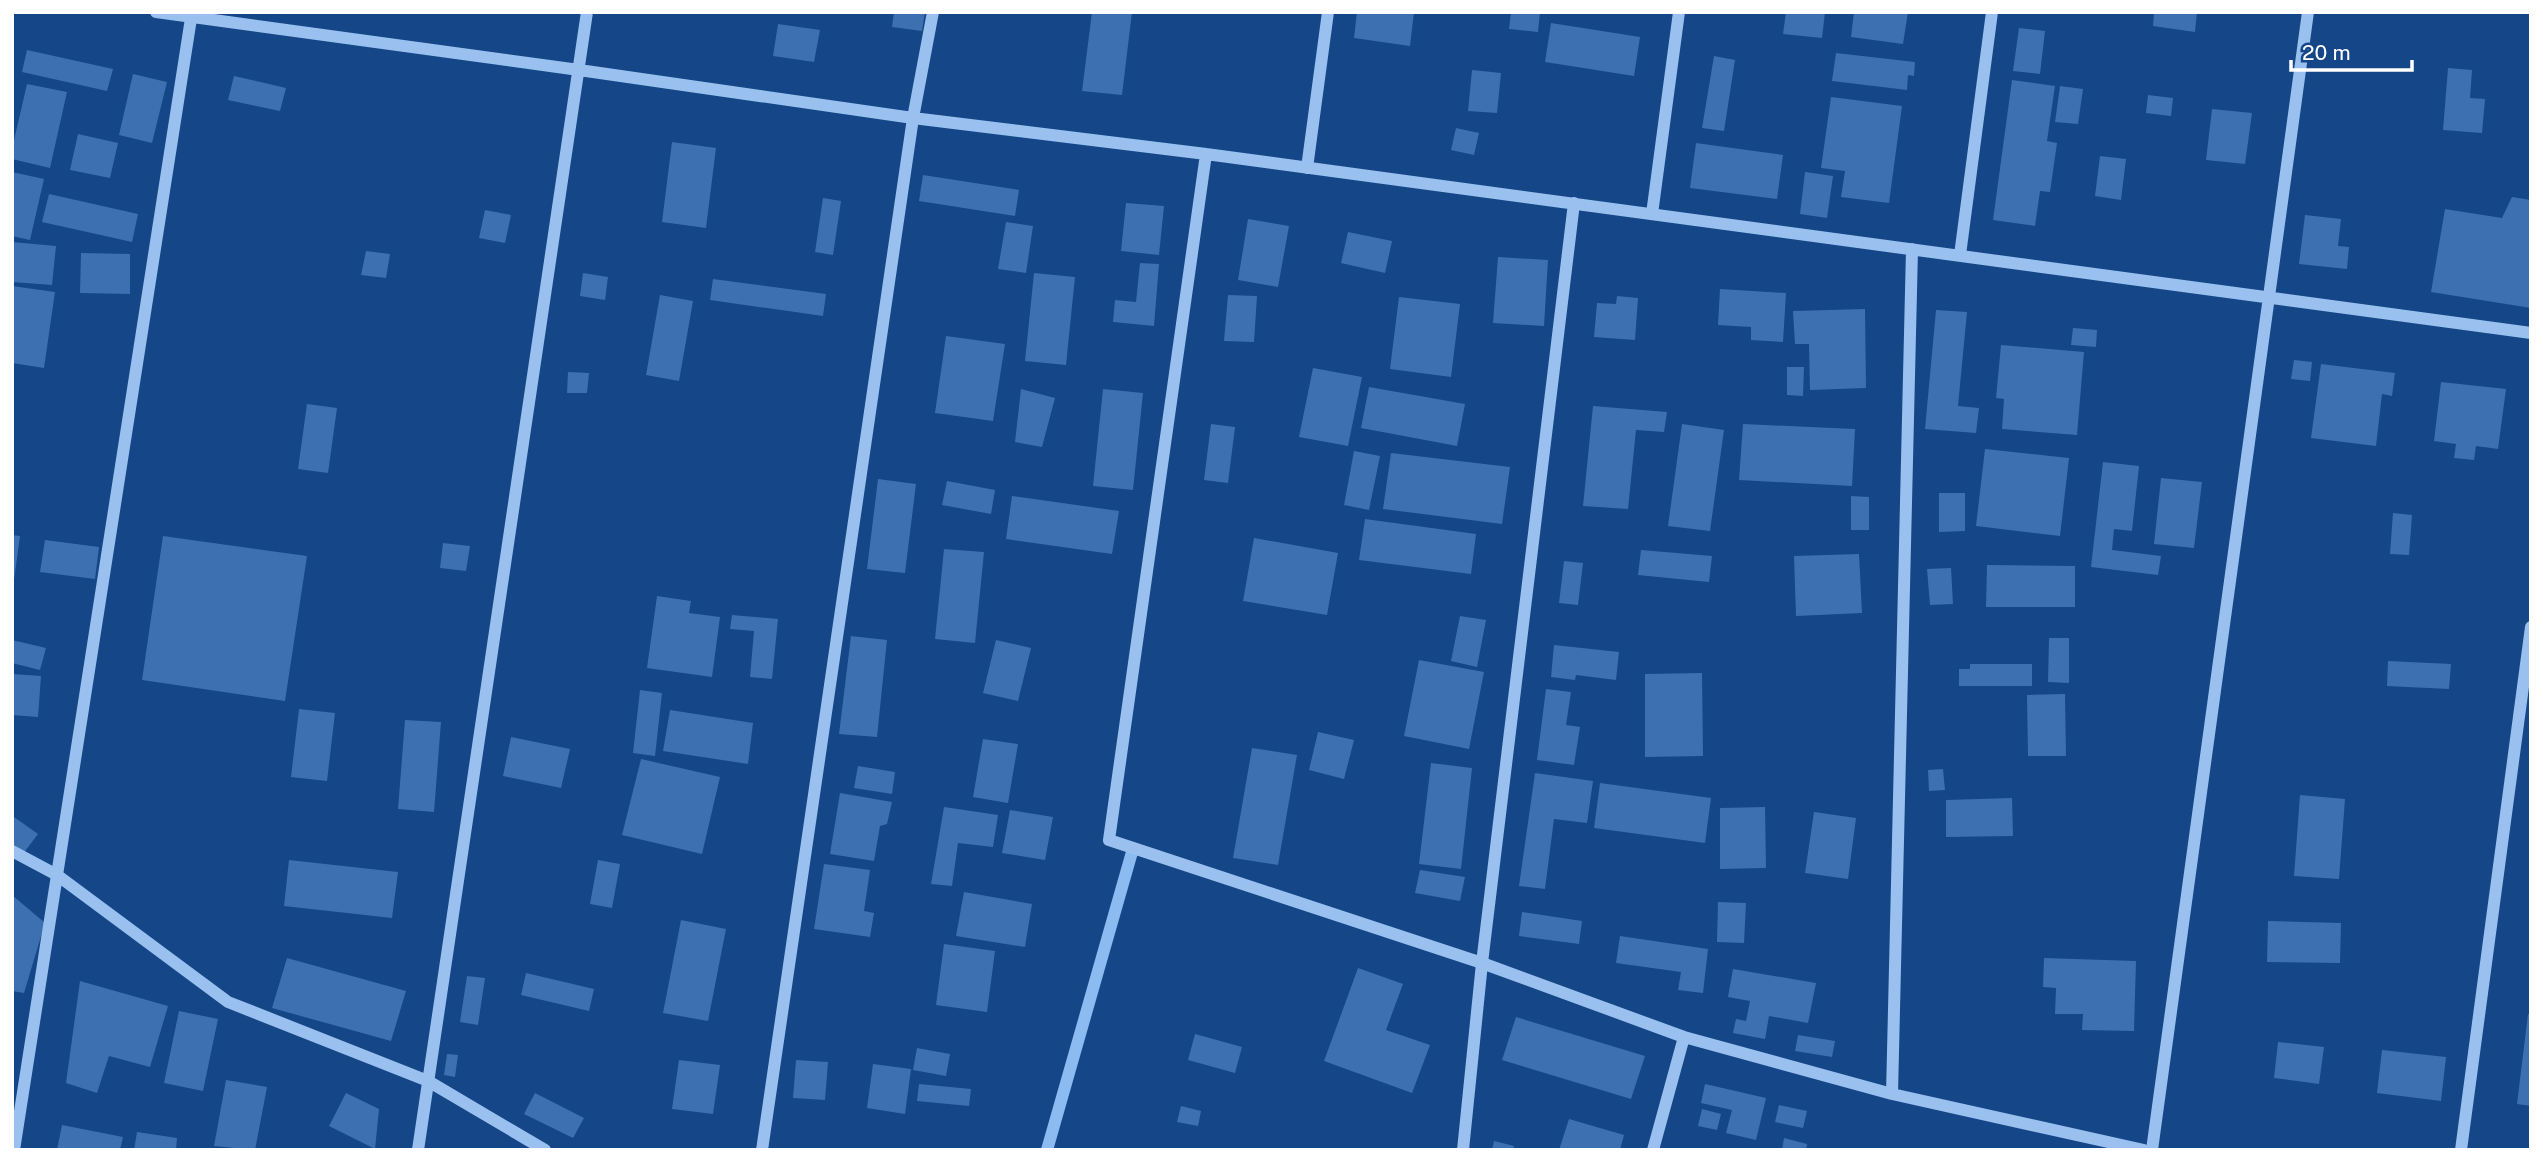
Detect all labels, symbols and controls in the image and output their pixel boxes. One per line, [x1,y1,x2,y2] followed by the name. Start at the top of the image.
[2291,28,2412,72] scale bar
[2302,40,2351,65] text: 20 m

